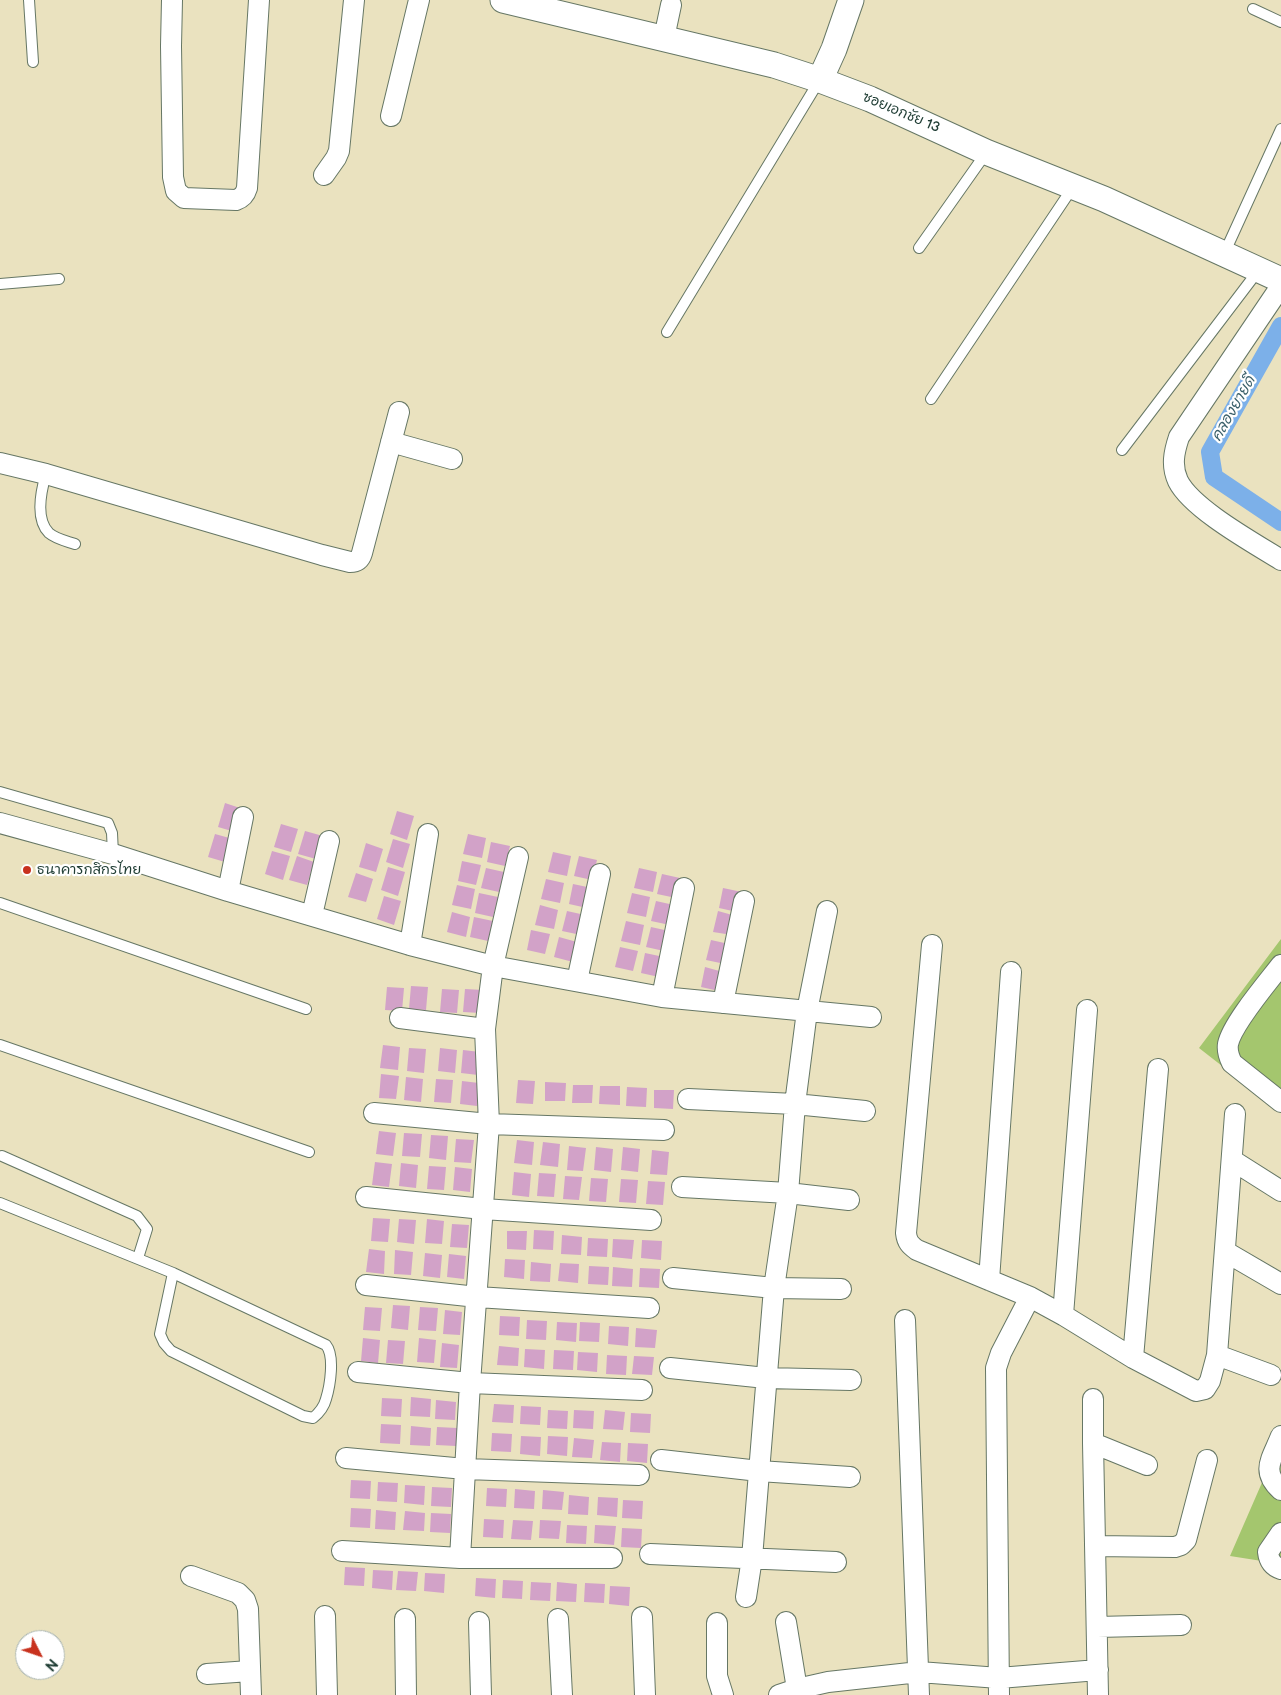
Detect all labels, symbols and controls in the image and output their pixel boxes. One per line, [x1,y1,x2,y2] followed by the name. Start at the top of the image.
[860,89,942,137] street label: ซอยเอกชัย 13
[1208,373,1260,445] water label: คลองยายดี
[37,862,141,878] place label: ธนาคารกสิกรไทย
[21,864,33,876] marker: ธนาคารกสิกรไทย
[15,1630,65,1680] north arrow
[41,1655,61,1674] text: N

